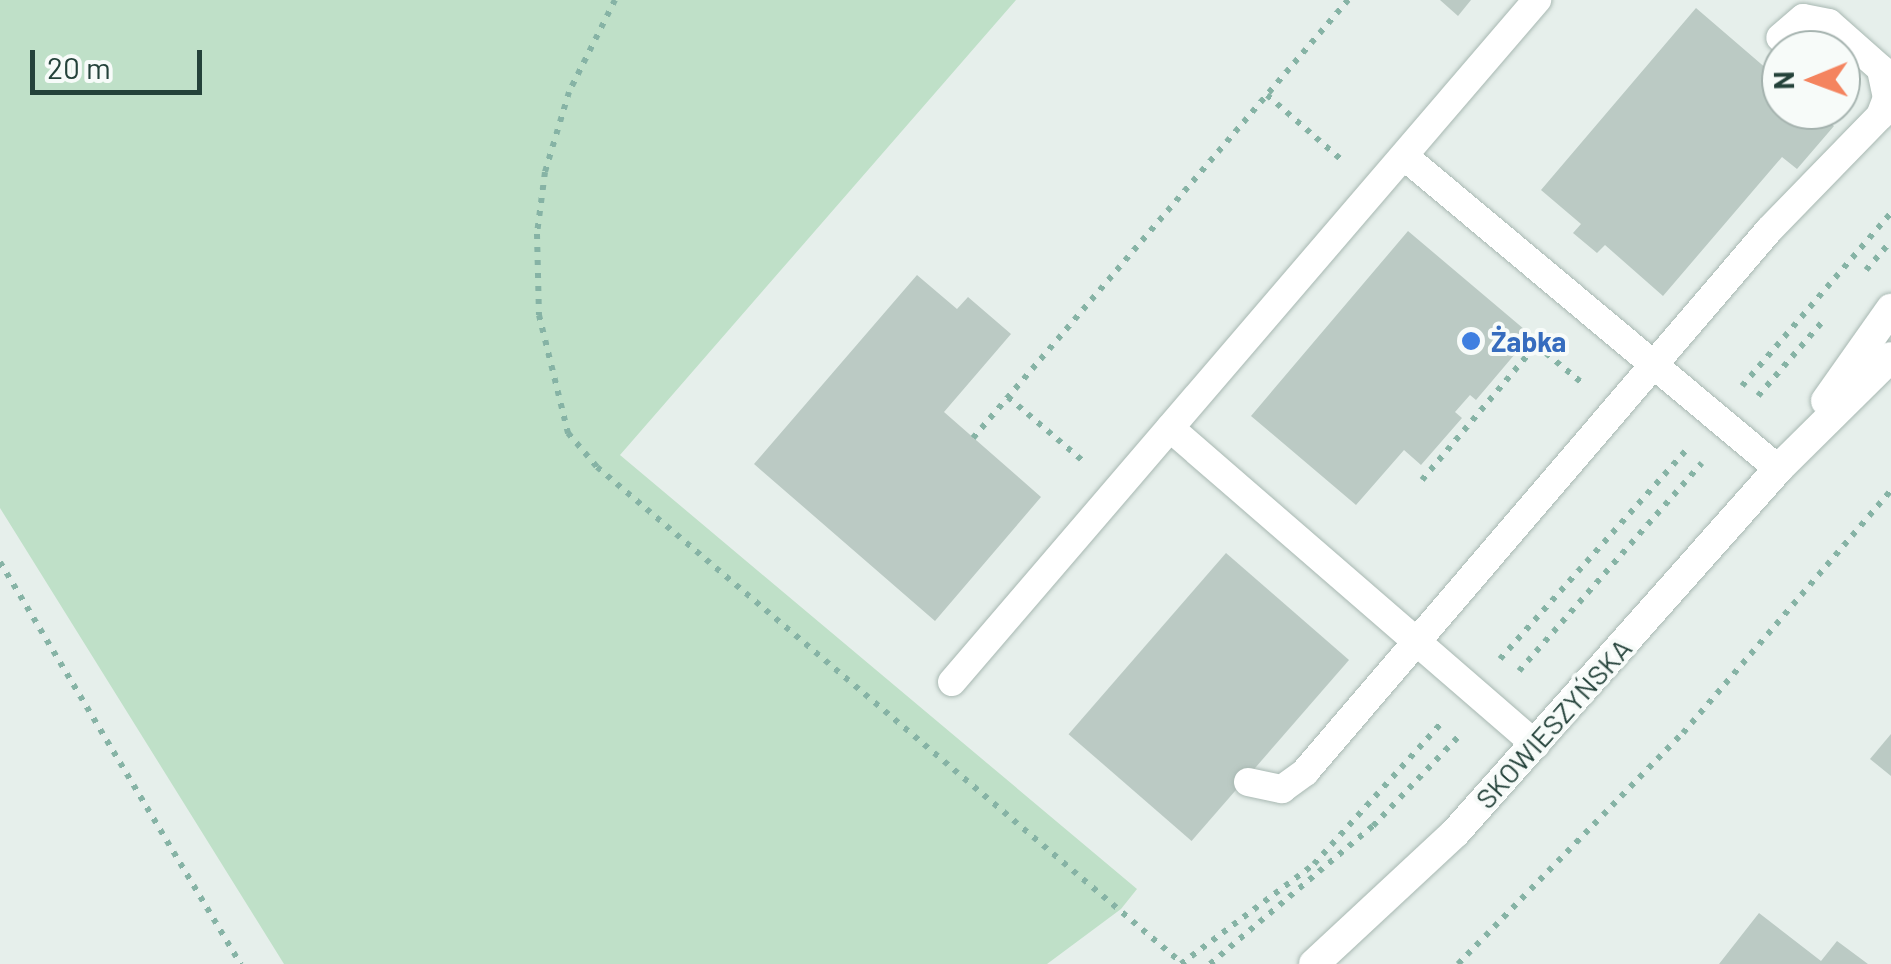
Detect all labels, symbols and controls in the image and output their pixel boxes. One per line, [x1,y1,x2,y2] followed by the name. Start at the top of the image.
[35,30,208,92] scale bar
[1761,30,1861,130] north arrow
[47,49,111,85] text: 20 m
[1766,71,1800,90] text: N
[1491,324,1566,358] place label: Żabka
[1460,330,1482,352] marker: Żabka
[1468,631,1638,815] street label: SKOWIESZYŃSKA

